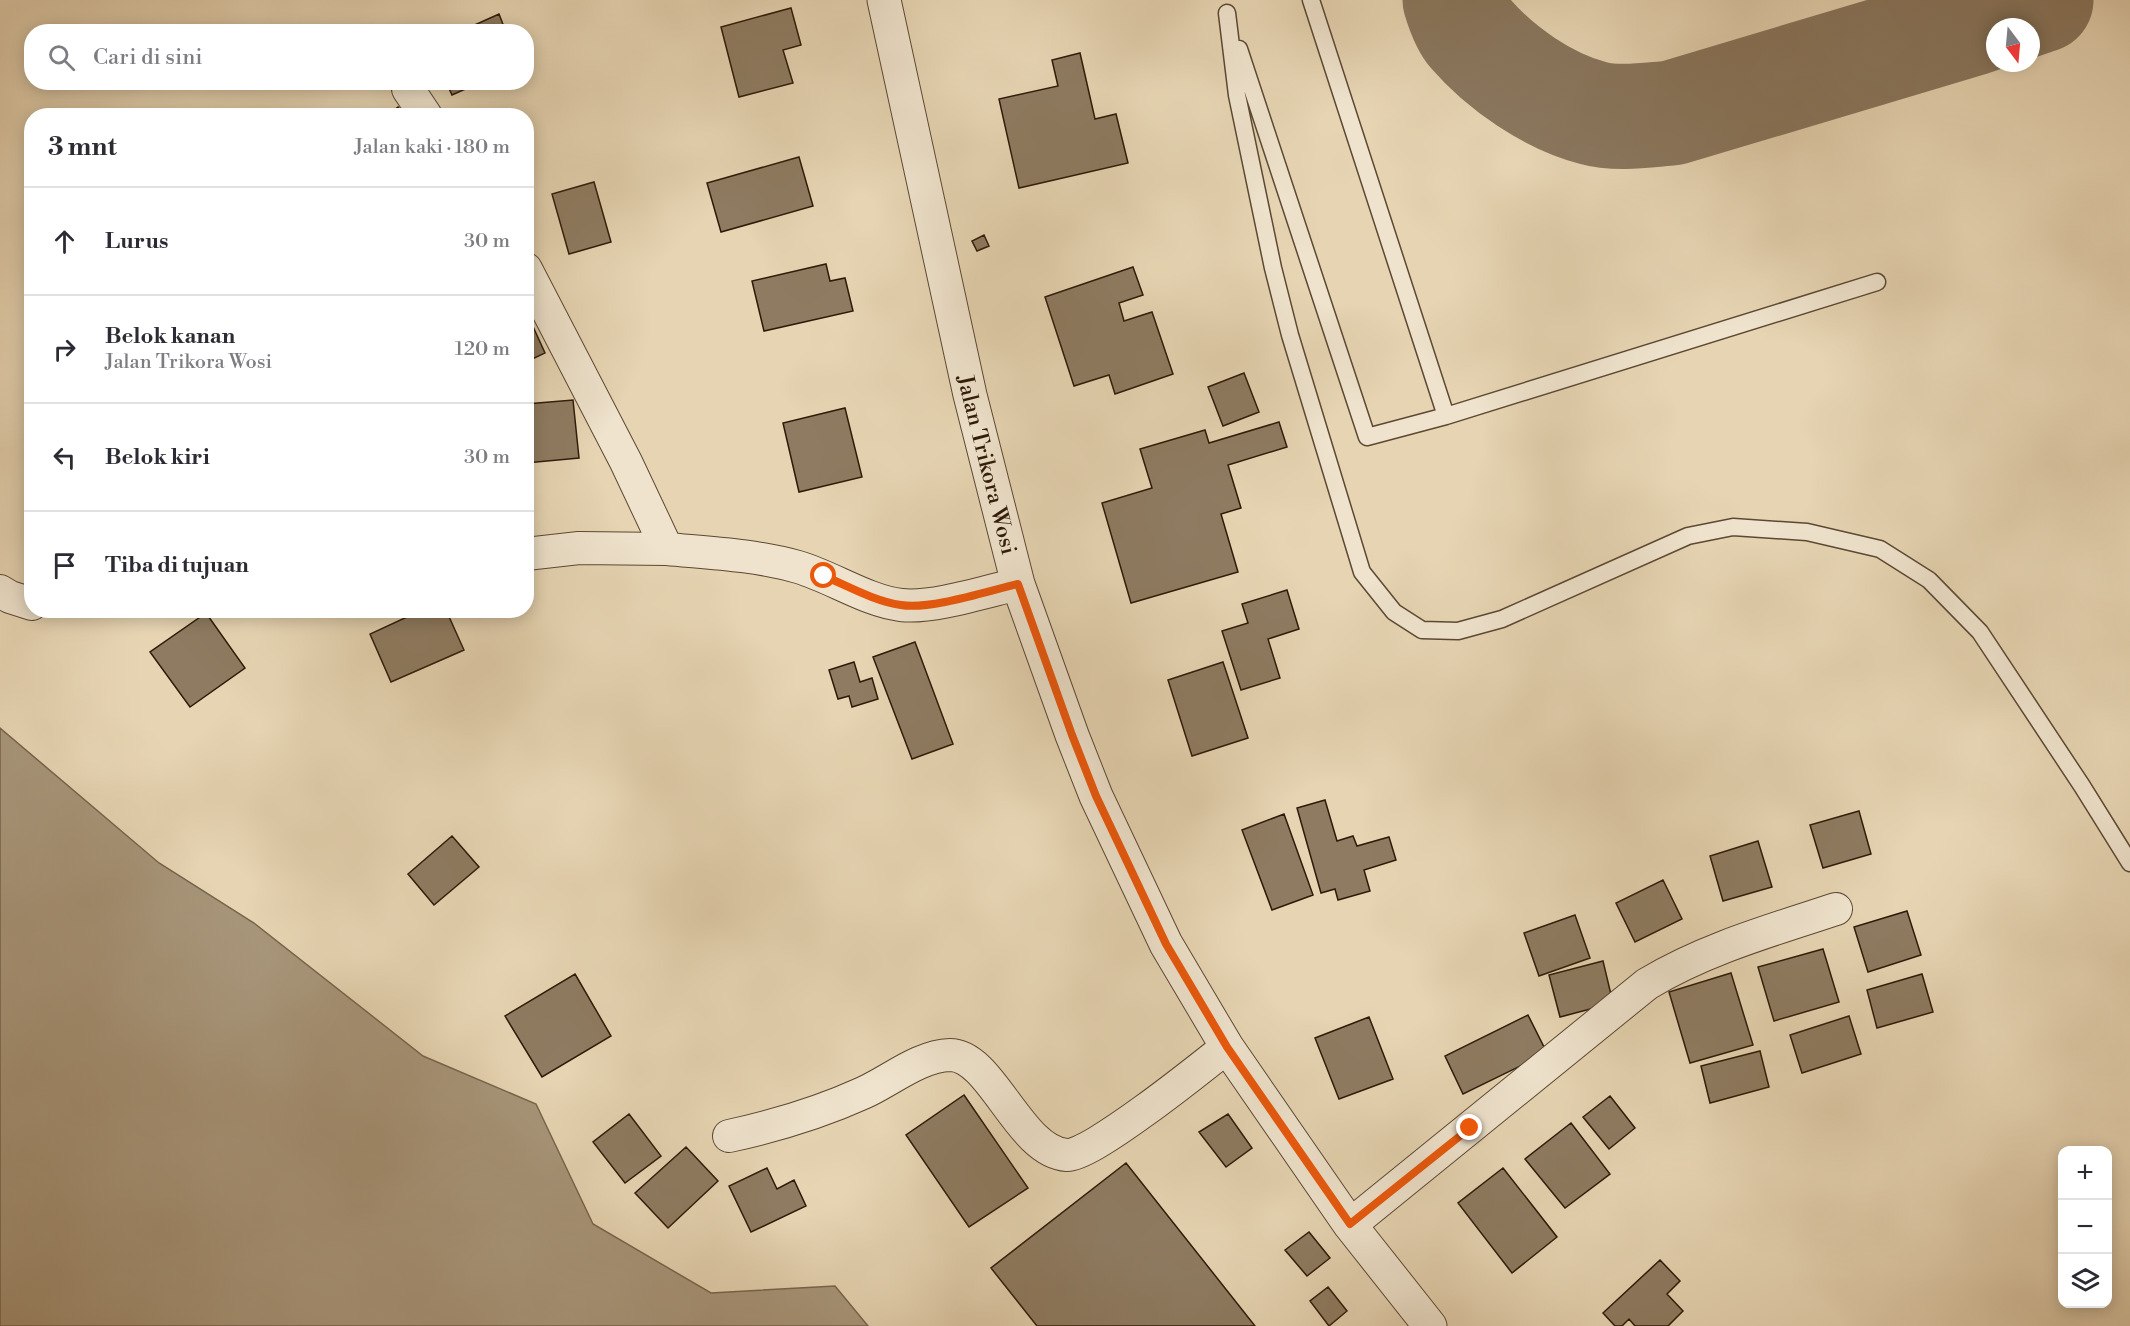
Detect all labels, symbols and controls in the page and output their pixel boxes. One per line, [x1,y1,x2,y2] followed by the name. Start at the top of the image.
[1986,18,2040,72] north arrow
[24,24,534,90] search box
[45,41,78,74] icon: search
[93,44,203,71] text: Cari di sini
[48,131,117,163] text: 3 mnt
[354,135,510,160] text: Jalan kaki · 180 m
[48,225,81,258] icon: ahead
[105,228,168,255] text: Lurus
[464,229,510,254] text: 30 m
[105,323,235,350] text: Belok kanan
[48,333,81,366] icon: right
[455,337,510,362] text: 120 m
[105,350,272,375] text: Jalan Trikora Wosi
[951,372,1022,557] street label: Jalan Trikora Wosi
[48,441,81,474] icon: left
[105,444,210,471] text: Belok kiri
[464,445,510,470] text: 30 m
[48,549,81,582] icon: arrive
[105,552,249,579] text: Tiba di tujuan
[810,562,836,588] route start
[1456,1114,1482,1140] route end
[2058,1146,2112,1308] map controls
[2058,1146,2112,1200] button: +
[2058,1200,2112,1254] button: −
[2058,1254,2112,1308] button: layers

